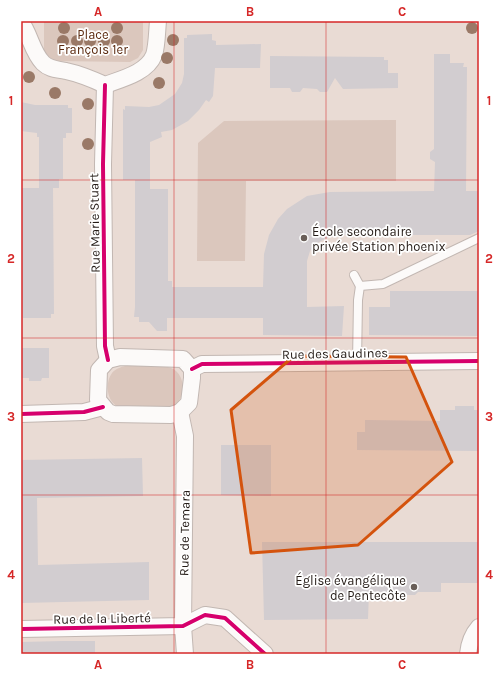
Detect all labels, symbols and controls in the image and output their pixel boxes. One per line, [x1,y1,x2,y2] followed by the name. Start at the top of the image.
[94,4,102,19] text: A
[246,4,254,19] text: B
[398,4,406,19] text: C
[58,27,128,57] park label: Place François 1er
[9,93,13,108] text: 1
[487,93,491,108] text: 1
[86,173,103,273] street label: Rue Marie Stuart
[312,222,446,254] place label: École secondaire privée Station phoenix
[299,233,309,243] marker: École secondaire privée Station phoenix
[7,251,15,266] text: 2
[485,251,493,266] text: 2
[282,345,388,362] street label: Rue des Gaudines
[7,409,15,424] text: 3
[485,409,493,424] text: 3
[176,490,193,576] street label: Rue de Temara
[7,567,15,582] text: 4
[485,567,493,582] text: 4
[295,571,406,603] place label: Église évangélique de Pentecôte
[409,582,419,592] marker: Église évangélique de Pentecôte
[53,610,151,627] street label: Rue de la Liberté
[94,657,102,672] text: A
[246,657,254,672] text: B
[398,657,406,672] text: C

